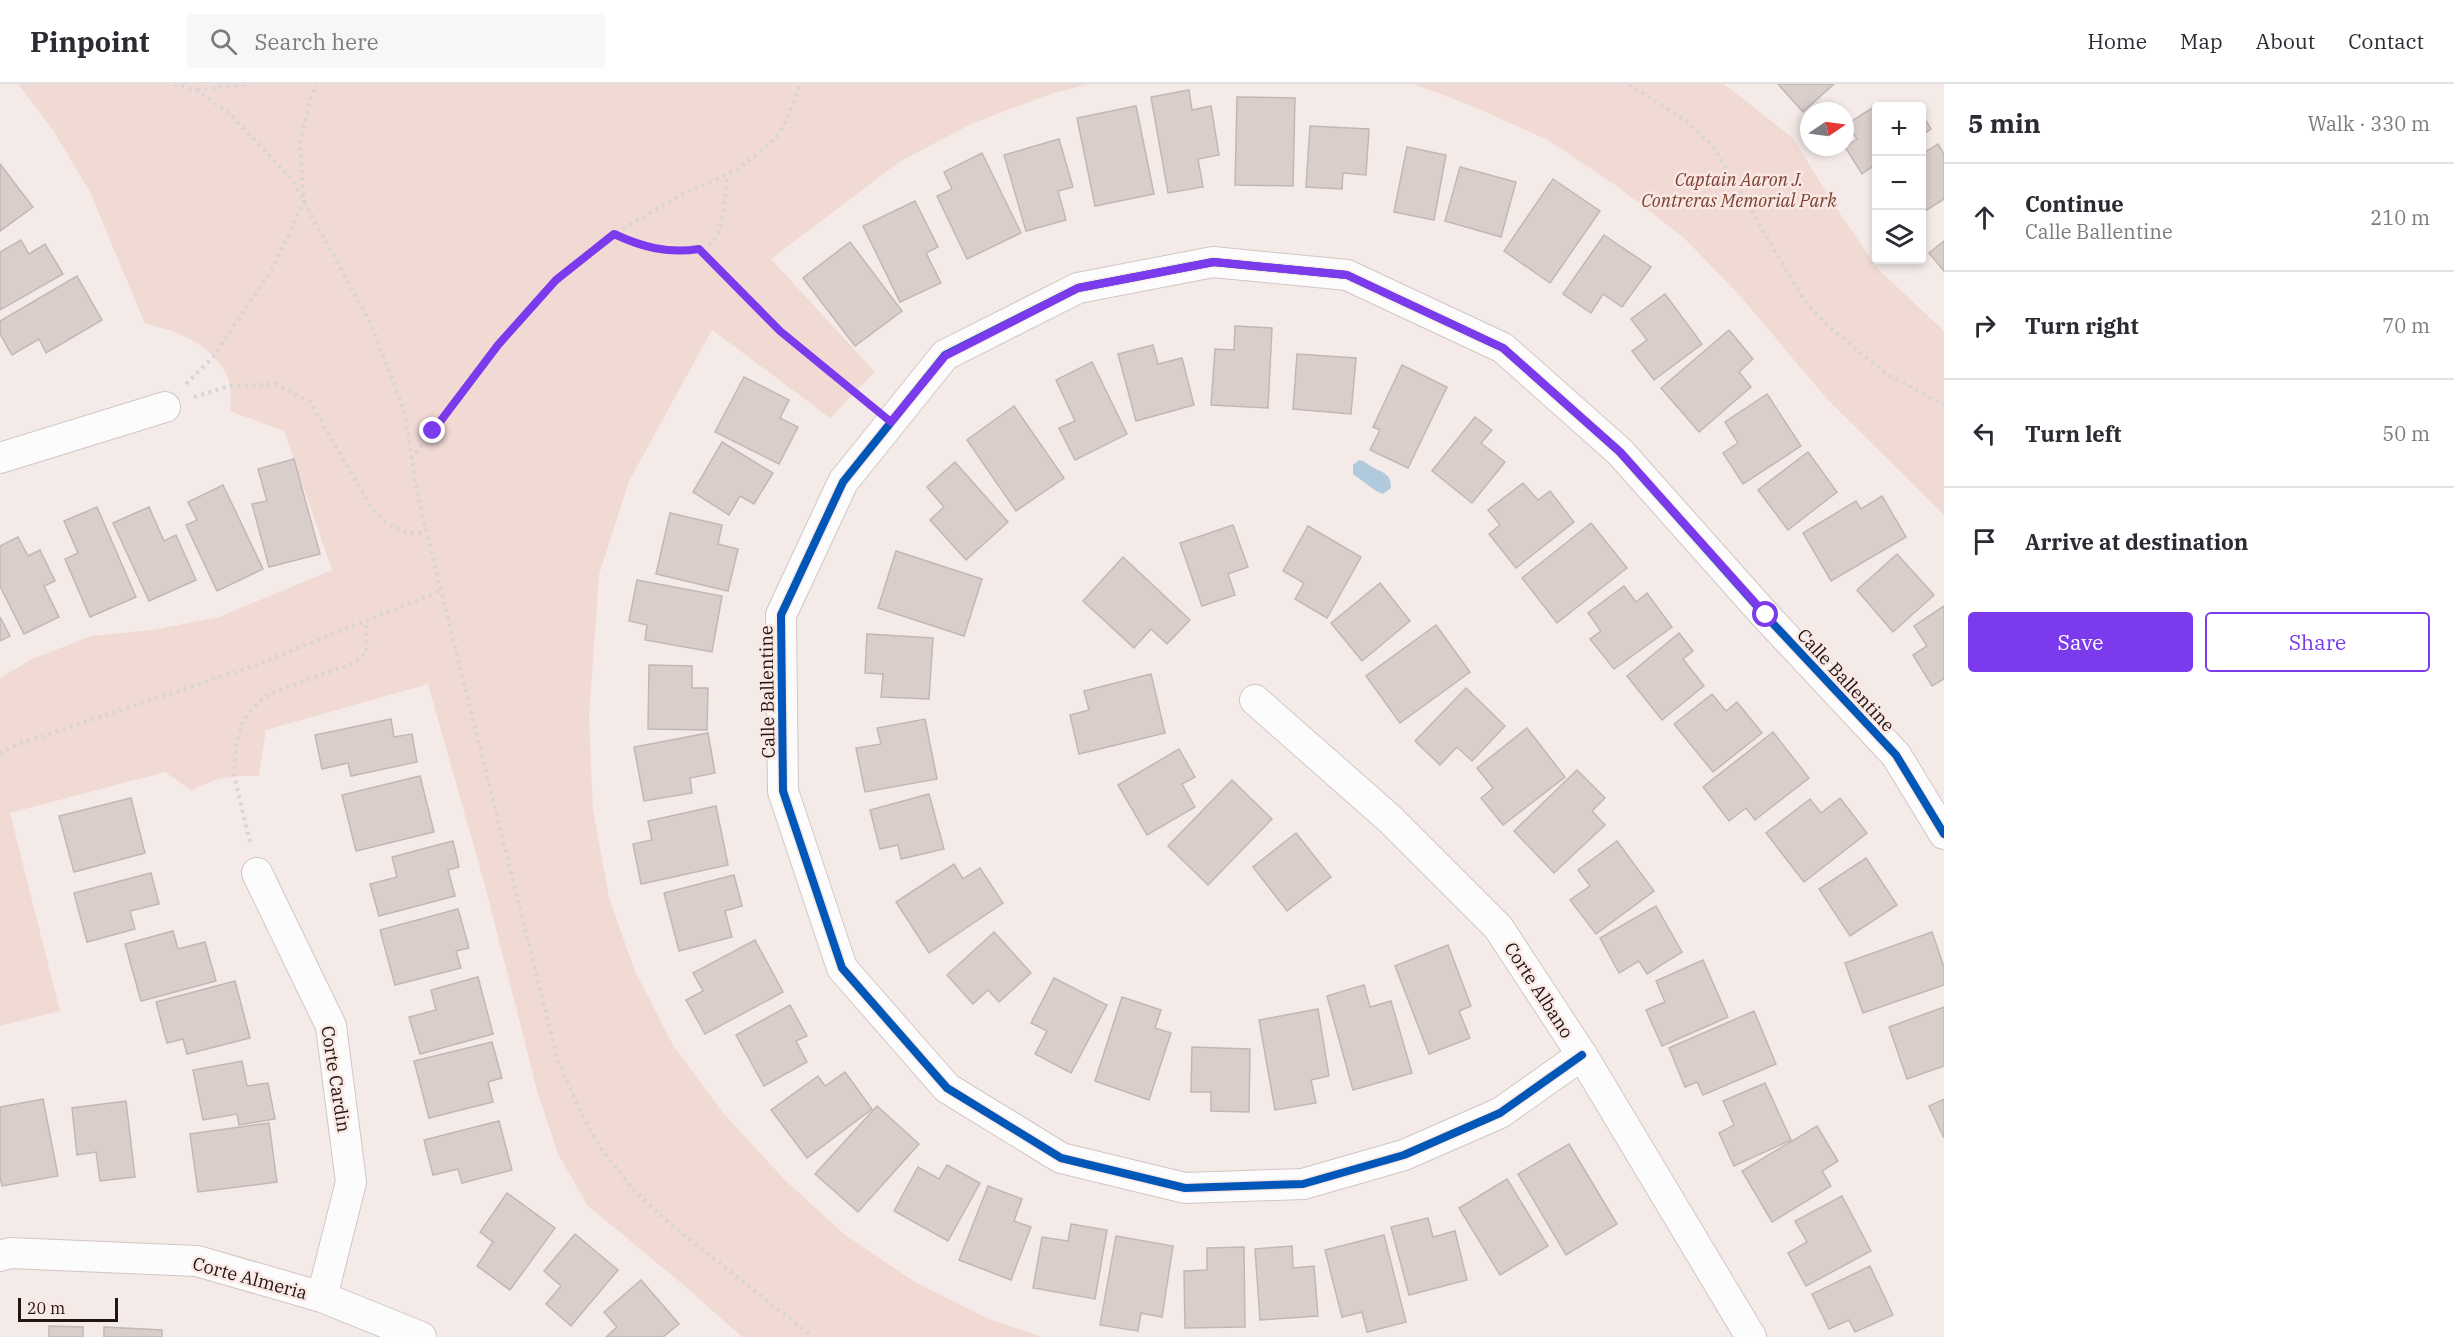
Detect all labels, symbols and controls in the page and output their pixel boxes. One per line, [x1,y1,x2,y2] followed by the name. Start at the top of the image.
[186,14,606,68] search box
[30,23,150,60] text: Pinpoint
[207,25,240,58] icon: search
[255,27,378,56] text: Search here
[2087,27,2147,55] text: Home
[2180,27,2223,55] text: Map
[2256,27,2315,55] text: About
[2348,27,2424,55] text: Contact
[1800,102,1854,156] north arrow
[1872,102,1926,264] map controls
[1872,102,1926,156] button: +
[1968,106,2041,140] text: 5 min
[2308,110,2430,137] text: Walk · 330 m
[1872,156,1926,210] button: −
[1641,168,1837,212] park label: Captain Aaron J. Contreras Memorial Park
[2025,189,2124,218] text: Continue
[1968,201,2001,234] icon: ahead
[2370,204,2430,231] text: 210 m
[1872,210,1926,264] button: layers
[2025,218,2173,245] text: Calle Ballentine
[1968,309,2001,342] icon: right
[2025,311,2139,340] text: Turn right
[2382,312,2430,339] text: 70 m
[419,417,445,443] route end
[1968,417,2001,450] icon: left
[2025,419,2121,448] text: Turn left
[2382,420,2430,447] text: 50 m
[1968,525,2001,558] icon: arrive
[2025,527,2248,556] text: Arrive at destination
[1752,601,1778,627] route start
[1968,612,2193,672] button: Save
[2205,612,2430,672] button: Share
[1792,624,1900,736] street label: Calle Ballentine
[754,625,780,759] street label: Calle Ballentine
[1499,938,1579,1042] street label: Corte Albano
[316,1024,356,1134] street label: Corte Cardin
[190,1252,310,1304] street label: Corte Almeria
[18,1295,118,1322] scale bar
[27,1298,65,1318] text: 20 m

